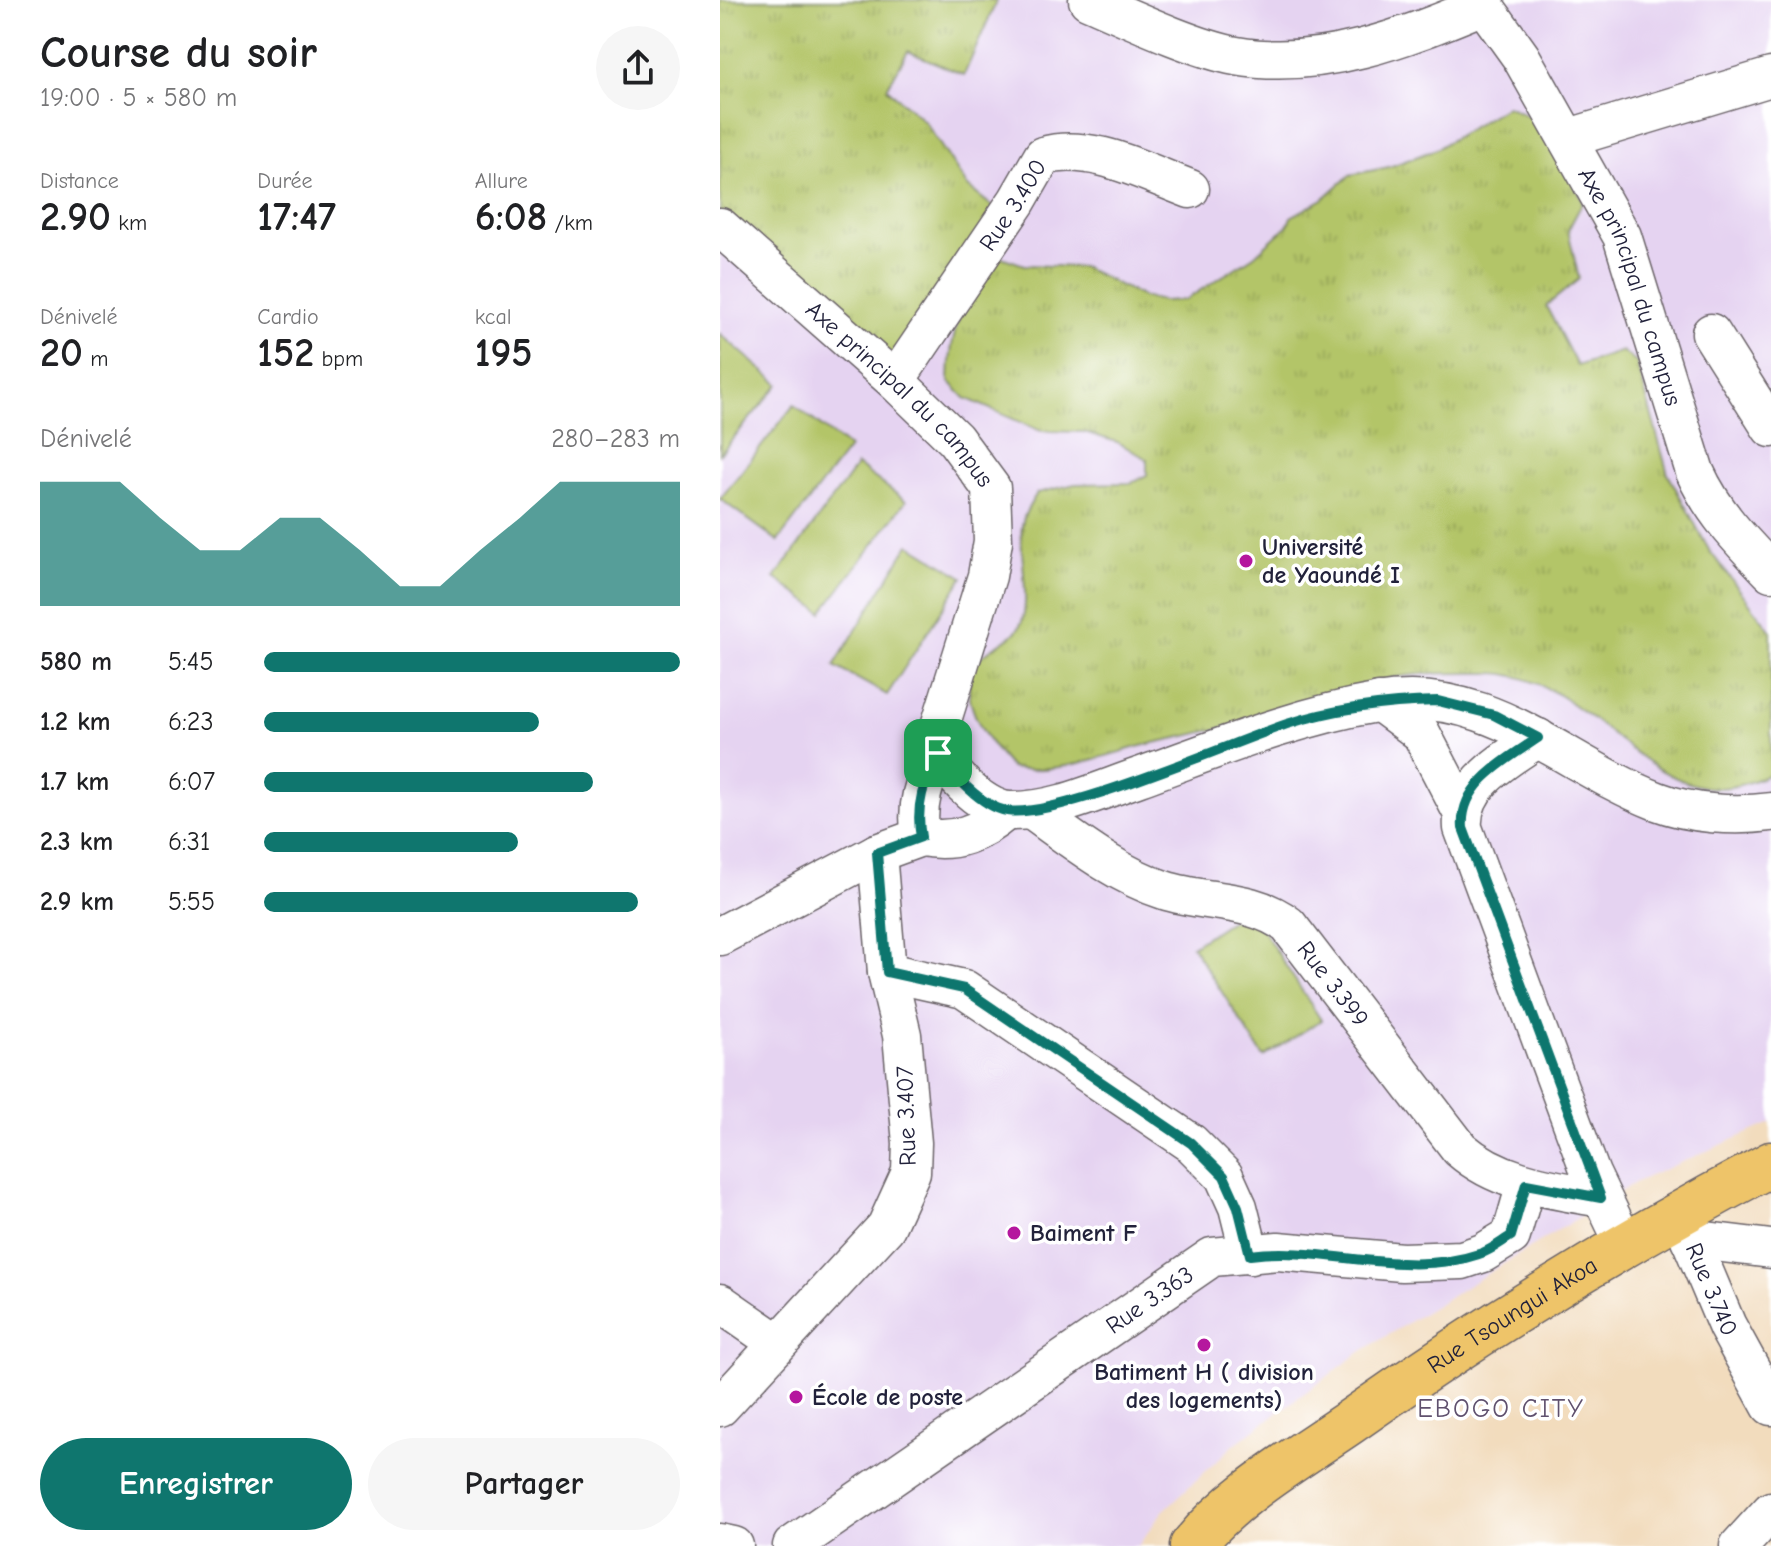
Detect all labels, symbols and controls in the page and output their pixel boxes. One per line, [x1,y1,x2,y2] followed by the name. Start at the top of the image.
[596,26,680,110] button: share
[40,27,317,78] text: Course du soir
[40,83,237,113] text: 19:00 · 5 × 580 m
[973,154,1052,256] street label: Rue 3.400
[1572,163,1688,409] street label: Axe principal du campus
[40,168,119,194] text: Distance
[257,168,313,194] text: Durée
[475,168,528,194] text: Allure
[40,194,111,240] text: 2.90
[257,194,336,240] text: 17:47
[475,194,547,240] text: 6:08
[111,210,147,236] text: km
[547,210,593,236] text: /km
[800,295,999,492] street label: Axe principal du campus
[40,304,118,330] text: Dénivelé
[257,304,319,330] text: Cardio
[475,304,512,330] text: kcal
[40,330,83,376] text: 20
[257,330,314,376] text: 152
[475,330,533,376] text: 195
[83,346,108,372] text: m
[314,346,363,372] text: bpm
[40,424,132,454] text: Dénivelé
[551,424,680,454] text: 280–283 m
[1262,533,1400,589] place label: Université de Yaoundé I
[1237,552,1255,570] marker: Université de Yaoundé I
[40,647,112,677] text: 580 m
[168,647,213,677] text: 5:45
[40,707,111,737] text: 1.2 km
[168,707,214,737] text: 6:23
[904,719,972,787] pin
[916,731,960,775] icon: arrive
[40,767,109,797] text: 1.7 km
[168,767,215,797] text: 6:07
[40,827,113,857] text: 2.3 km
[168,827,210,857] text: 6:31
[40,887,114,917] text: 2.9 km
[168,887,215,917] text: 5:55
[1292,936,1375,1032] street label: Rue 3.399
[890,1066,922,1166] street label: Rue 3.407
[1030,1219,1137,1247] place label: Baiment F
[1005,1224,1023,1242] marker: Baiment F
[1680,1239,1744,1341] street label: Rue 3.740
[1422,1251,1602,1379] street label: Rue Tsoungui Akoa
[1100,1260,1199,1340] street label: Rue 3.363
[1195,1336,1213,1354] marker: Batiment H ( division des logements)
[1094,1358,1314,1414] place label: Batiment H ( division des logements)
[812,1383,963,1411] place label: École de poste
[787,1388,805,1406] marker: École de poste
[1417,1394,1585,1424] district label: EBOGO CITY
[40,1438,352,1530] button: Enregistrer
[368,1438,680,1530] button: Partager

